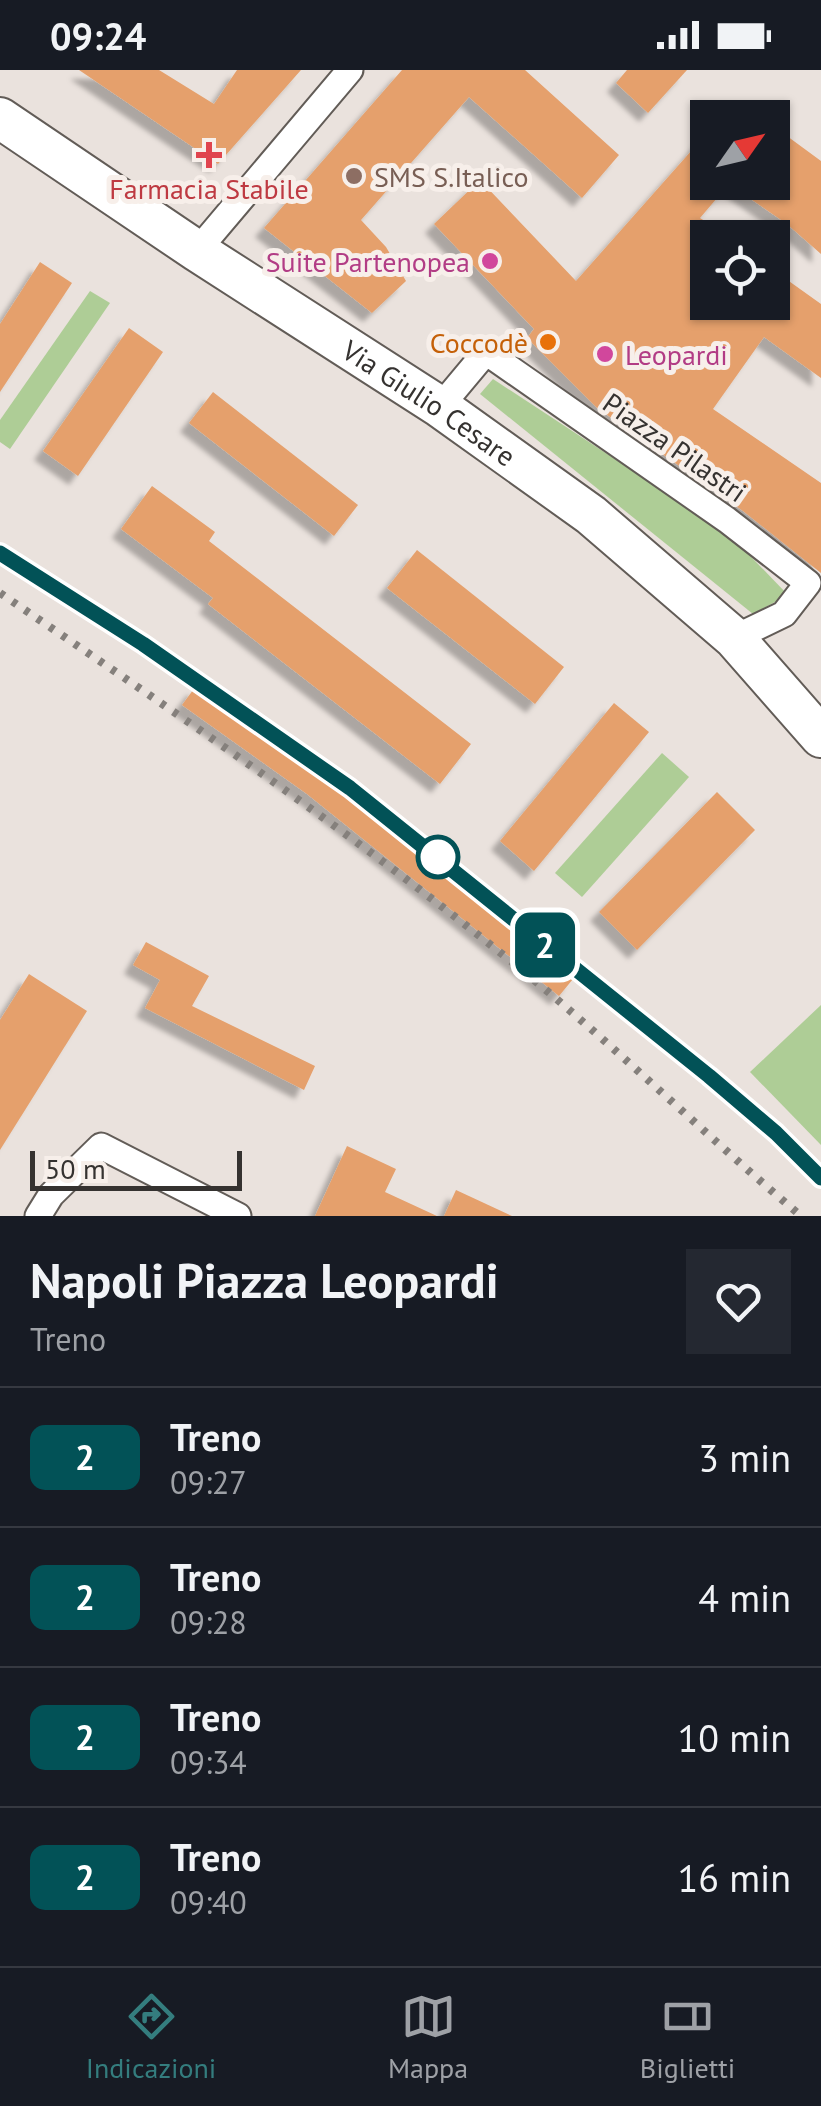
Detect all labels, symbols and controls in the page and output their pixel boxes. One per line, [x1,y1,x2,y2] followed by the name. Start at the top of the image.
[50,11,146,60] text: 09:24
[690,100,790,200] north arrow
[690,100,790,320] map controls
[198,144,220,166] marker: Farmacia Stabile
[374,158,528,195] place label: SMS S.Italico
[343,165,365,187] marker: SMS S.Italico
[109,170,309,207] place label: Farmacia Stabile
[690,220,790,320] button: locate
[266,243,470,280] place label: Suite Partenopea
[479,250,501,272] marker: Suite Partenopea
[430,324,528,361] place label: Coccodè
[335,330,523,474] street label: Via Giulio Cesare
[537,331,559,353] marker: Coccodè
[625,336,728,373] place label: Leopardi
[594,343,616,365] marker: Leopardi
[596,384,754,510] street label: Piazza Pilastri
[417,836,459,878] unlabelled marker
[512,912,578,978] line badge: 2
[535,922,555,968] text: 2
[30,1146,242,1190] scale bar
[45,1150,106,1187] text: 50 m
[30,1249,499,1311] text: Napoli Piazza Leopardi
[686,1249,791,1354] button: heart
[30,1318,106,1360] text: Treno
[170,1412,261,1461] text: Treno
[698,1433,791,1482] text: 3 min
[75,1434,95,1480] text: 2
[170,1461,247,1503] text: 09:27
[170,1552,261,1601] text: Treno
[698,1573,791,1622] text: 4 min
[75,1574,95,1620] text: 2
[170,1601,247,1643] text: 09:28
[170,1692,261,1741] text: Treno
[678,1713,791,1762] text: 10 min
[75,1714,95,1760] text: 2
[170,1741,247,1783] text: 09:34
[170,1832,261,1881] text: Treno
[678,1853,791,1902] text: 16 min
[75,1854,95,1900] text: 2
[170,1881,247,1923] text: 09:40
[86,1989,216,2086] tab: Indicazioni
[388,1989,468,2086] tab: Mappa
[640,1989,735,2086] tab: Biglietti

